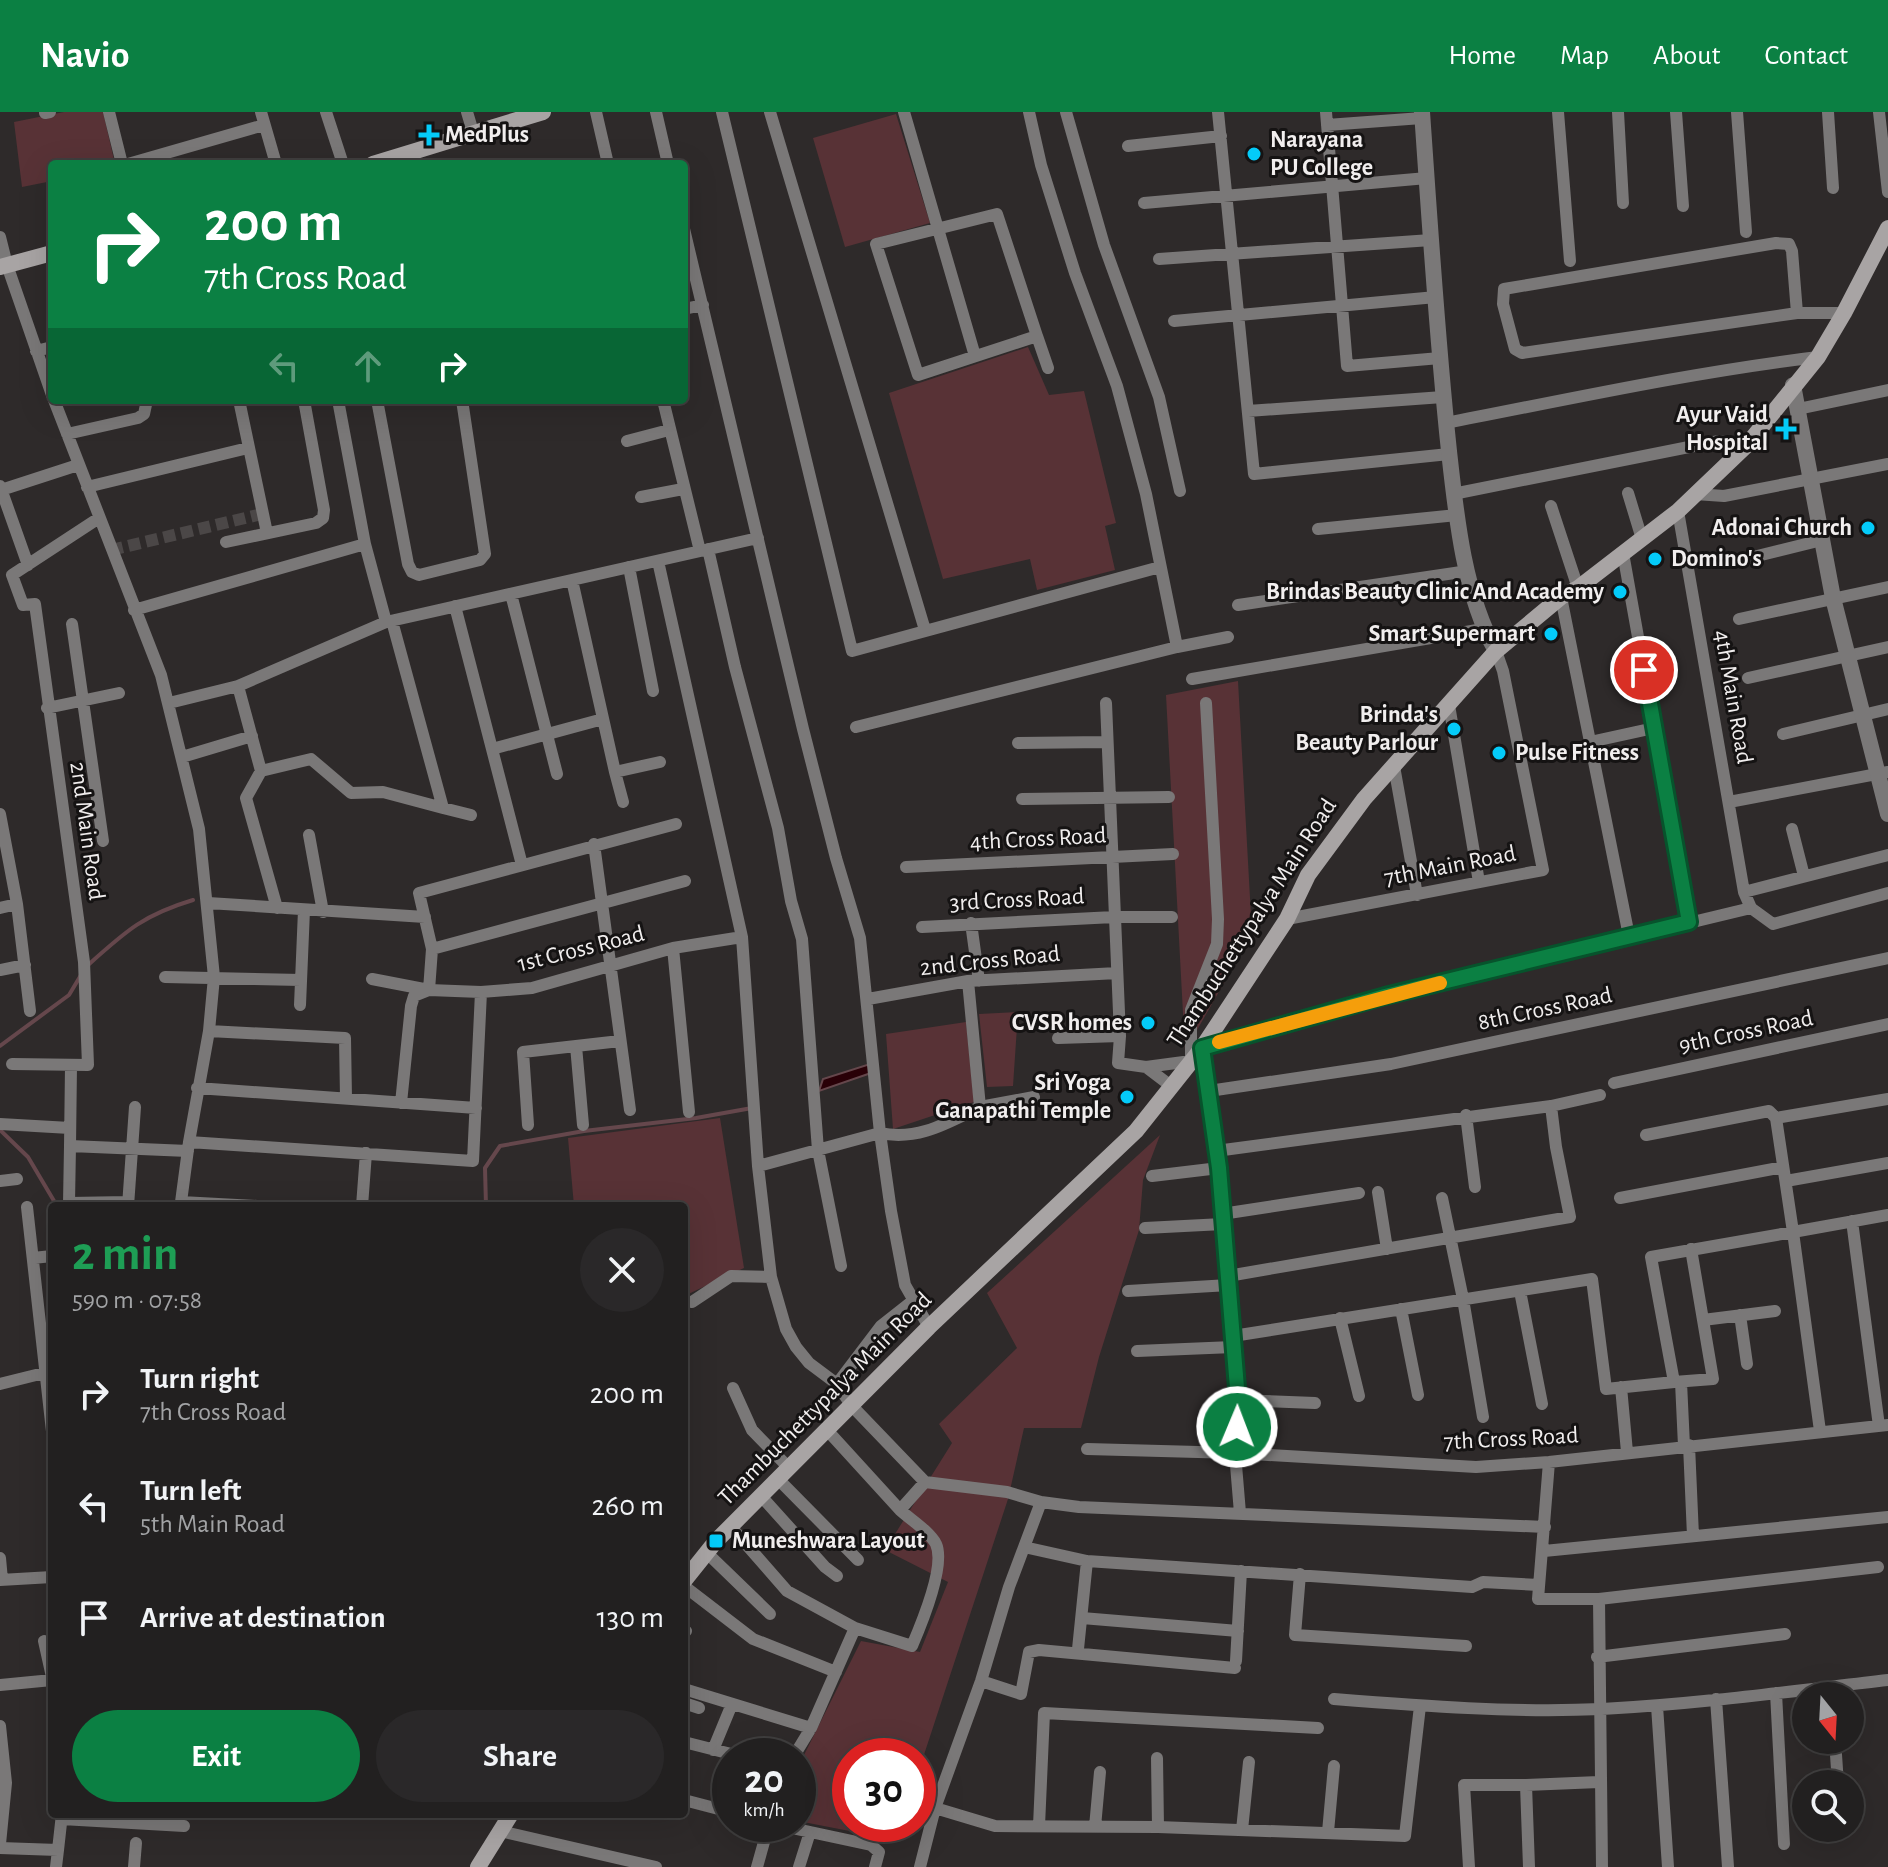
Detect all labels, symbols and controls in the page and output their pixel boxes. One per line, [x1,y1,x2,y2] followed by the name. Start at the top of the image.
[40,37,129,75] text: Navio
[1449,42,1516,70] text: Home
[1560,42,1609,70] text: Map
[1653,42,1721,70] text: About
[1765,42,1848,70] text: Contact
[445,123,529,147] place label: MedPlus
[420,126,438,144] marker: MedPlus
[1270,128,1373,180] place label: Narayana PU College
[1245,145,1263,163] marker: Narayana PU College
[72,192,176,296] icon: right
[204,195,342,251] text: 200 m
[204,260,407,296] text: 7th Cross Road
[262,344,306,388] icon: left
[346,344,390,388] icon: ahead
[430,344,474,388] icon: right
[1676,403,1768,455] place label: Ayur Vaid Hospital
[1775,418,1797,440] marker: Ayur Vaid Hospital
[1712,516,1852,540] place label: Adonai Church
[1859,519,1877,537] marker: Adonai Church
[1671,547,1762,571] place label: Domino's
[1646,550,1664,568] marker: Domino's
[1266,580,1604,604] place label: Brindas Beauty Clinic And Academy
[1611,583,1629,601] marker: Brindas Beauty Clinic And Academy
[1368,622,1535,646] place label: Smart Supermart
[1542,625,1560,643] marker: Smart Supermart
[1709,628,1757,766] street label: 4th Main Road
[1610,636,1678,704] pin
[1622,648,1666,692] icon: arrive
[1295,703,1439,755] place label: Brinda's Beauty Parlour
[1445,720,1463,738] marker: Brinda's Beauty Parlour
[1515,741,1639,765] place label: Pulse Fitness
[1490,744,1508,762] marker: Pulse Fitness
[65,760,109,902] street label: 2nd Main Road
[1163,795,1341,1051] street label: Thambuchettypalya Main Road
[969,823,1107,855] street label: 4th Cross Road
[1382,841,1518,891] street label: 7th Main Road
[949,884,1085,916] street label: 3rd Cross Road
[515,922,647,976] street label: 1st Cross Road
[919,942,1061,980] street label: 2nd Cross Road
[1476,983,1614,1035] street label: 8th Cross Road
[1677,1006,1815,1058] street label: 9th Cross Road
[1012,1011,1132,1035] place label: CVSR homes
[1139,1014,1157,1032] marker: CVSR homes
[935,1071,1111,1123] place label: Sri Yoga Ganapathi Temple
[1118,1088,1136,1106] marker: Sri Yoga Ganapathi Temple
[580,1228,664,1312] button: close
[72,1231,179,1279] text: 2 min
[72,1287,202,1313] text: 590 m · 07:58
[714,1288,936,1510] street label: Thambuchettypalya Main Road
[140,1364,259,1394] text: Turn right
[72,1372,116,1416] icon: right
[590,1379,664,1409] text: 200 m
[1195,1385,1279,1469] position arrow
[140,1399,286,1425] text: 7th Cross Road
[1443,1423,1579,1455] street label: 7th Cross Road
[140,1476,241,1506] text: Turn left
[72,1484,116,1528] icon: left
[591,1491,664,1521] text: 260 m
[140,1511,285,1537] text: 5th Main Road
[732,1529,925,1553] place label: Muneshwara Layout
[707,1532,725,1550] marker: Muneshwara Layout
[72,1596,116,1640] icon: arrive
[140,1603,386,1633] text: Arrive at destination
[597,1603,664,1633] text: 130 m
[1792,1682,1864,1754] north arrow
[1792,1682,1864,1842] map controls
[72,1710,360,1802] button: Exit
[376,1710,664,1802] button: Share
[832,1738,936,1842] speed limit sign: 30
[744,1760,784,1800] text: 20
[1792,1770,1864,1842] button: search
[743,1800,785,1820] text: km/h

